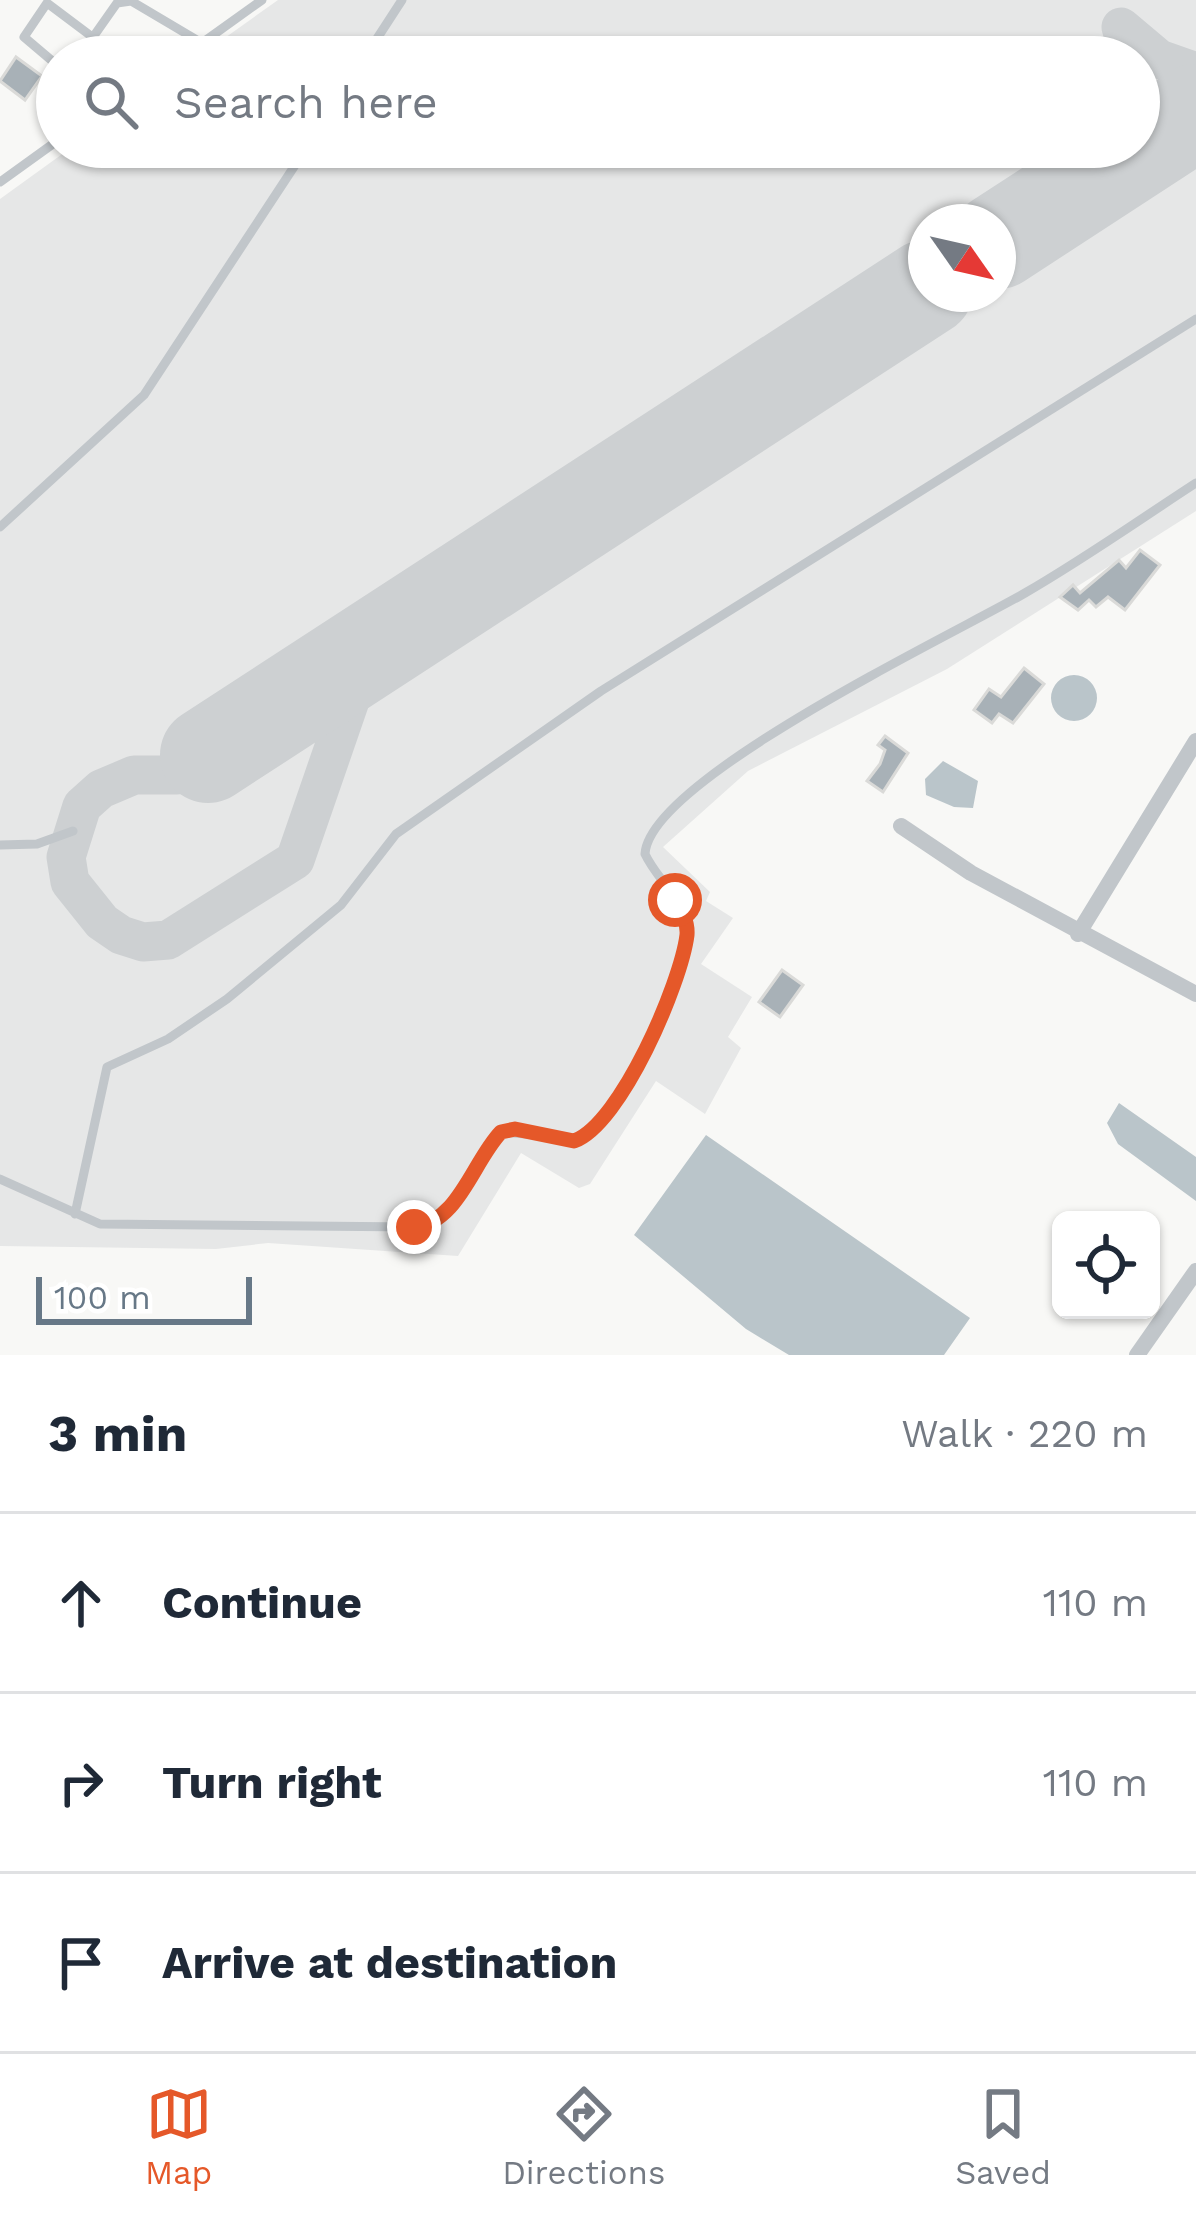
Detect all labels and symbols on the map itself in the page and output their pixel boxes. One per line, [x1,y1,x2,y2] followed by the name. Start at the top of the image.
[908,204,1016,312] north arrow
[648,873,702,927] route start
[387,1200,441,1254] route end
[36,1271,252,1324] scale bar

